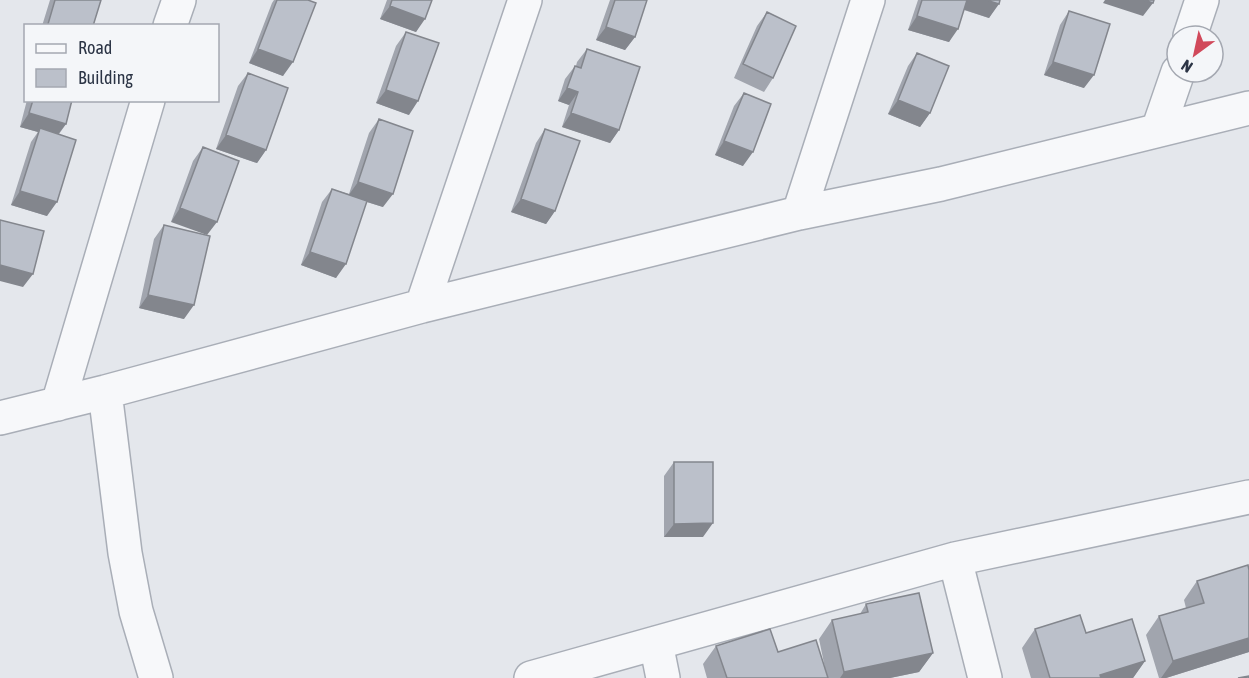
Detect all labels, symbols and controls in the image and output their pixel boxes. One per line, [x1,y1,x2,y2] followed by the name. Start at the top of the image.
[24,24,219,102] legend
[1165,24,1225,84] north arrow
[78,37,112,58] text: Road
[1178,56,1196,77] text: N
[78,67,133,88] text: Building

